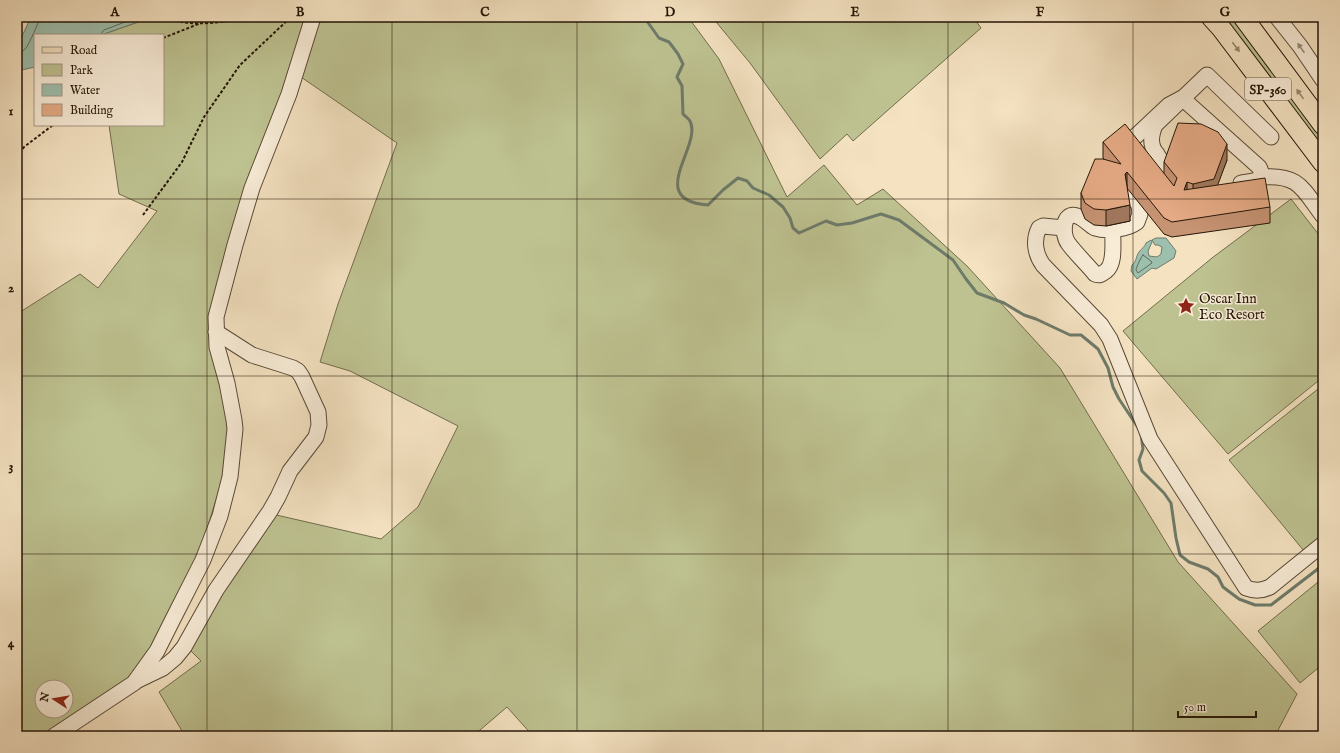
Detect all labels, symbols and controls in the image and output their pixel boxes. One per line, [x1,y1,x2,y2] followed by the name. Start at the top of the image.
[110,4,121,21] text: A
[296,4,305,21] text: B
[480,4,490,21] text: C
[665,4,676,21] text: D
[850,4,860,21] text: E
[1036,4,1045,21] text: F
[1220,4,1231,21] text: G
[34,34,164,126] legend
[1231,42,1240,53] one-way arrow
[70,43,98,58] text: Road
[1297,43,1305,54] one-way arrow
[70,63,93,78] text: Park
[1245,78,1291,100] road number: SP-360
[70,83,101,98] text: Water
[1296,89,1304,99] one-way arrow
[9,103,14,120] text: 1
[70,103,114,118] text: Building
[8,280,14,297] text: 2
[1199,290,1265,324] place label: Oscar Inn Eco Resort
[1176,296,1196,316] place icon: Oscar Inn Eco Resort
[9,458,14,475] text: 3
[8,635,15,652] text: 4
[34,679,74,719] north arrow
[37,691,53,704] text: N
[1178,693,1256,719] scale bar
[1184,700,1206,715] text: 50 m

